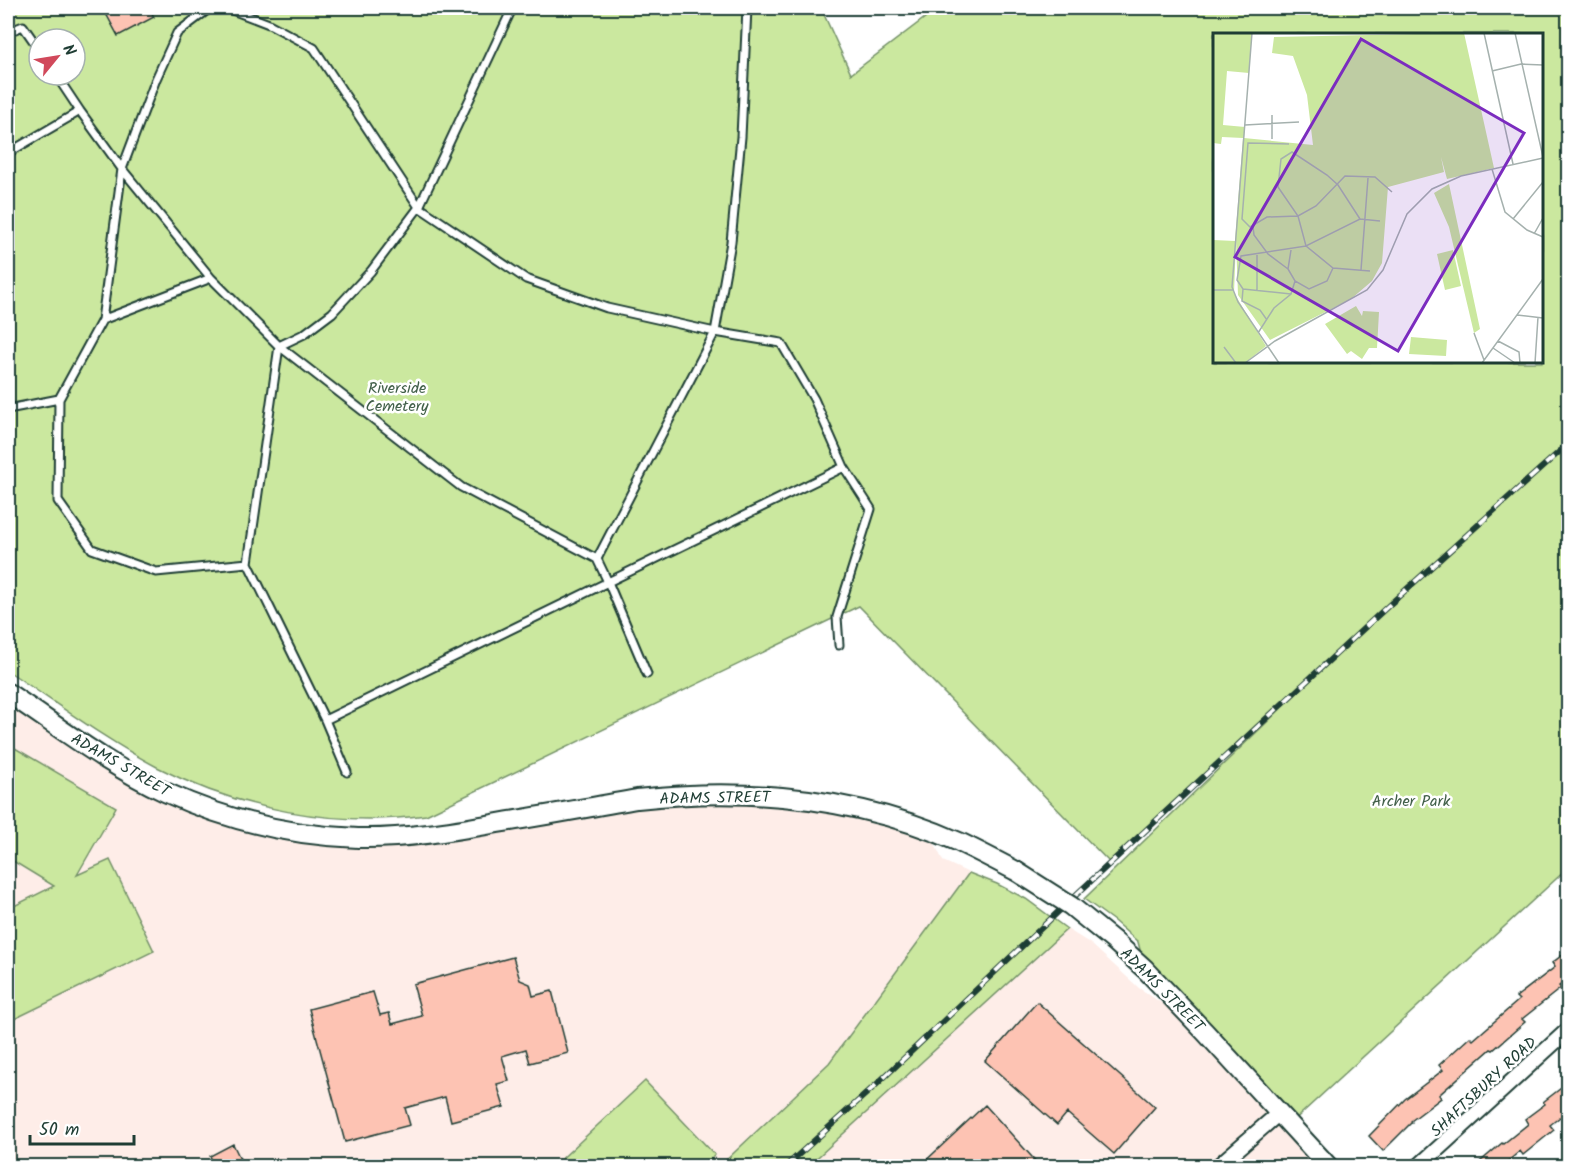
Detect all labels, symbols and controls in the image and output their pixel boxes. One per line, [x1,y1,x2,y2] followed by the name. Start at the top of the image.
[27,27,87,87] north arrow
[1213,33,1543,363] inset map
[55,40,82,61] text: N
[366,376,429,419] park label: Riverside Cemetery
[66,727,176,805] street label: ADAMS STREET
[659,785,772,812] street label: ADAMS STREET
[1372,789,1451,814] park label: Archer Park
[1114,942,1211,1039] street label: ADAMS STREET
[1425,1031,1543,1143] street label: SHAFTSBURY ROAD
[30,1108,134,1146] scale bar
[39,1116,79,1145] text: 50 m

